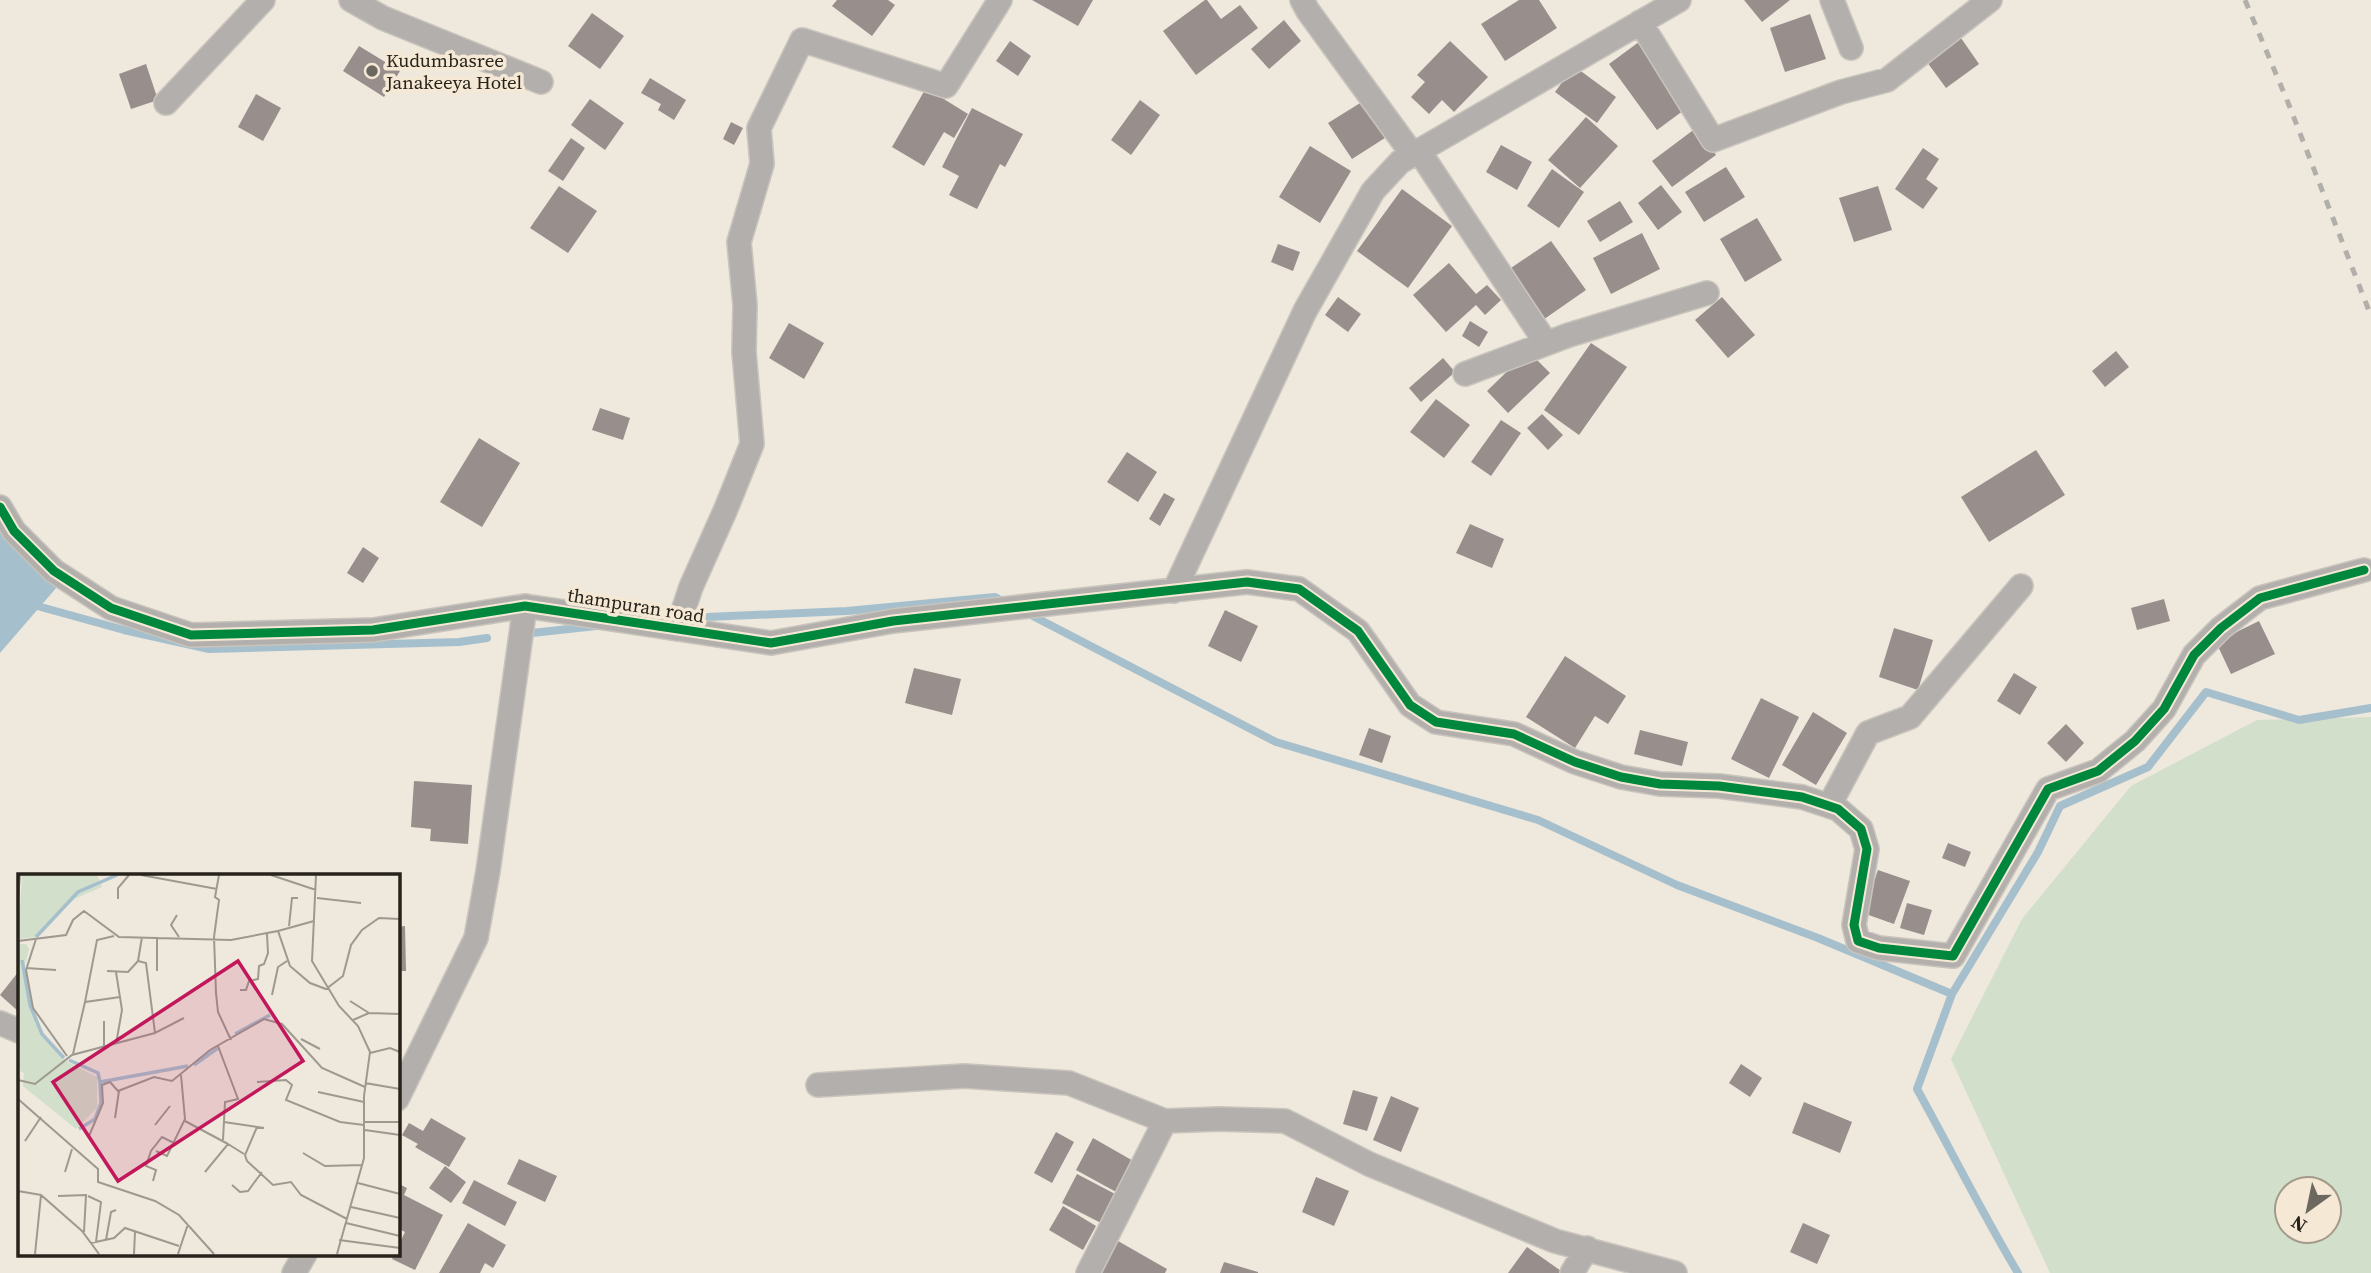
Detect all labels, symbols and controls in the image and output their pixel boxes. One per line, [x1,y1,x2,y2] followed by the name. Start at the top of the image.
[385,47,523,95] place label: Kudumbasree Janakeeya Hotel
[364,63,380,79] marker: Kudumbasree Janakeeya Hotel
[566,581,706,629] street label: thampuran road
[18,874,399,1256] inset map
[2273,1175,2343,1245] north arrow
[2286,1209,2312,1239] text: N

